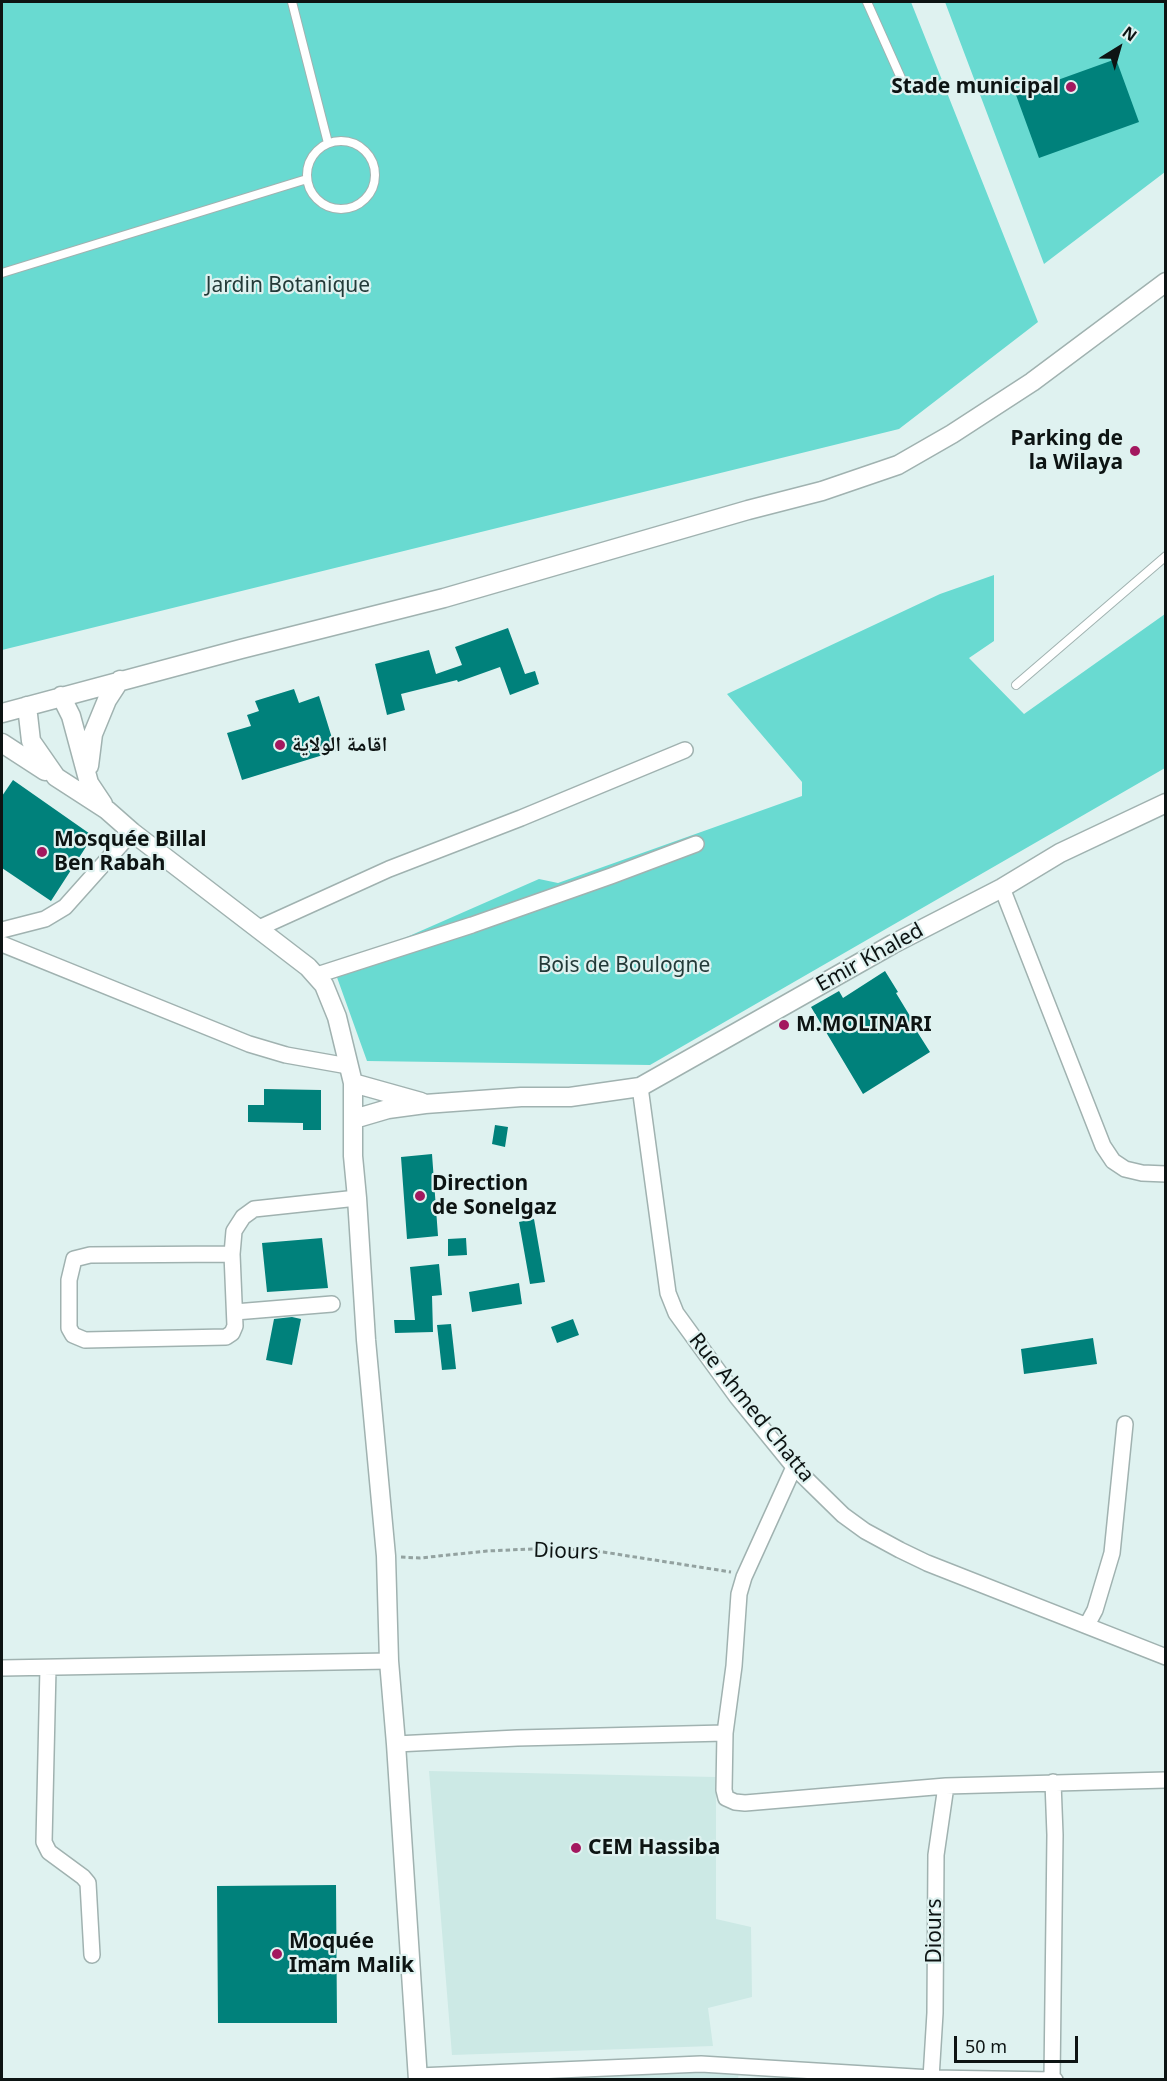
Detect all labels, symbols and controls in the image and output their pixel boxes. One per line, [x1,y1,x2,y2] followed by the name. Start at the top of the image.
[1089,18,1149,78] north arrow
[1118,21,1142,46] text: N
[891,74,1059,100] place label: Stade municipal
[1064,80,1078,94] marker: Stade municipal
[206,273,370,299] park label: Jardin Botanique
[1011,426,1123,476] place label: Parking de la Wilaya
[1128,444,1142,458] marker: Parking de la Wilaya
[292,732,387,758] place label: اقامة الولاية
[273,738,287,752] marker: اقامة الولاية
[54,827,207,877] place label: Mosquée Billal Ben Rabah
[35,845,49,859] marker: Mosquée Billal Ben Rabah
[812,918,928,998] street label: Emir Khaled
[538,953,710,979] park label: Bois de Boulogne
[796,1012,932,1038] place label: M.MOLINARI
[777,1018,791,1032] marker: M.MOLINARI
[432,1171,557,1221] place label: Direction de Sonelgaz
[413,1189,427,1203] marker: Direction de Sonelgaz
[683,1328,819,1488] street label: Rue Ahmed Chatta
[533,1538,599,1566] street label: Diours
[588,1835,720,1861] place label: CEM Hassiba
[569,1841,583,1855] marker: CEM Hassiba
[922,1898,948,1964] street label: Diours
[289,1929,414,1979] place label: Moquée Imam Malik
[270,1947,284,1961] marker: Moquée Imam Malik
[957,2024,1082,2062] scale bar
[965,2034,1007,2058] text: 50 m

